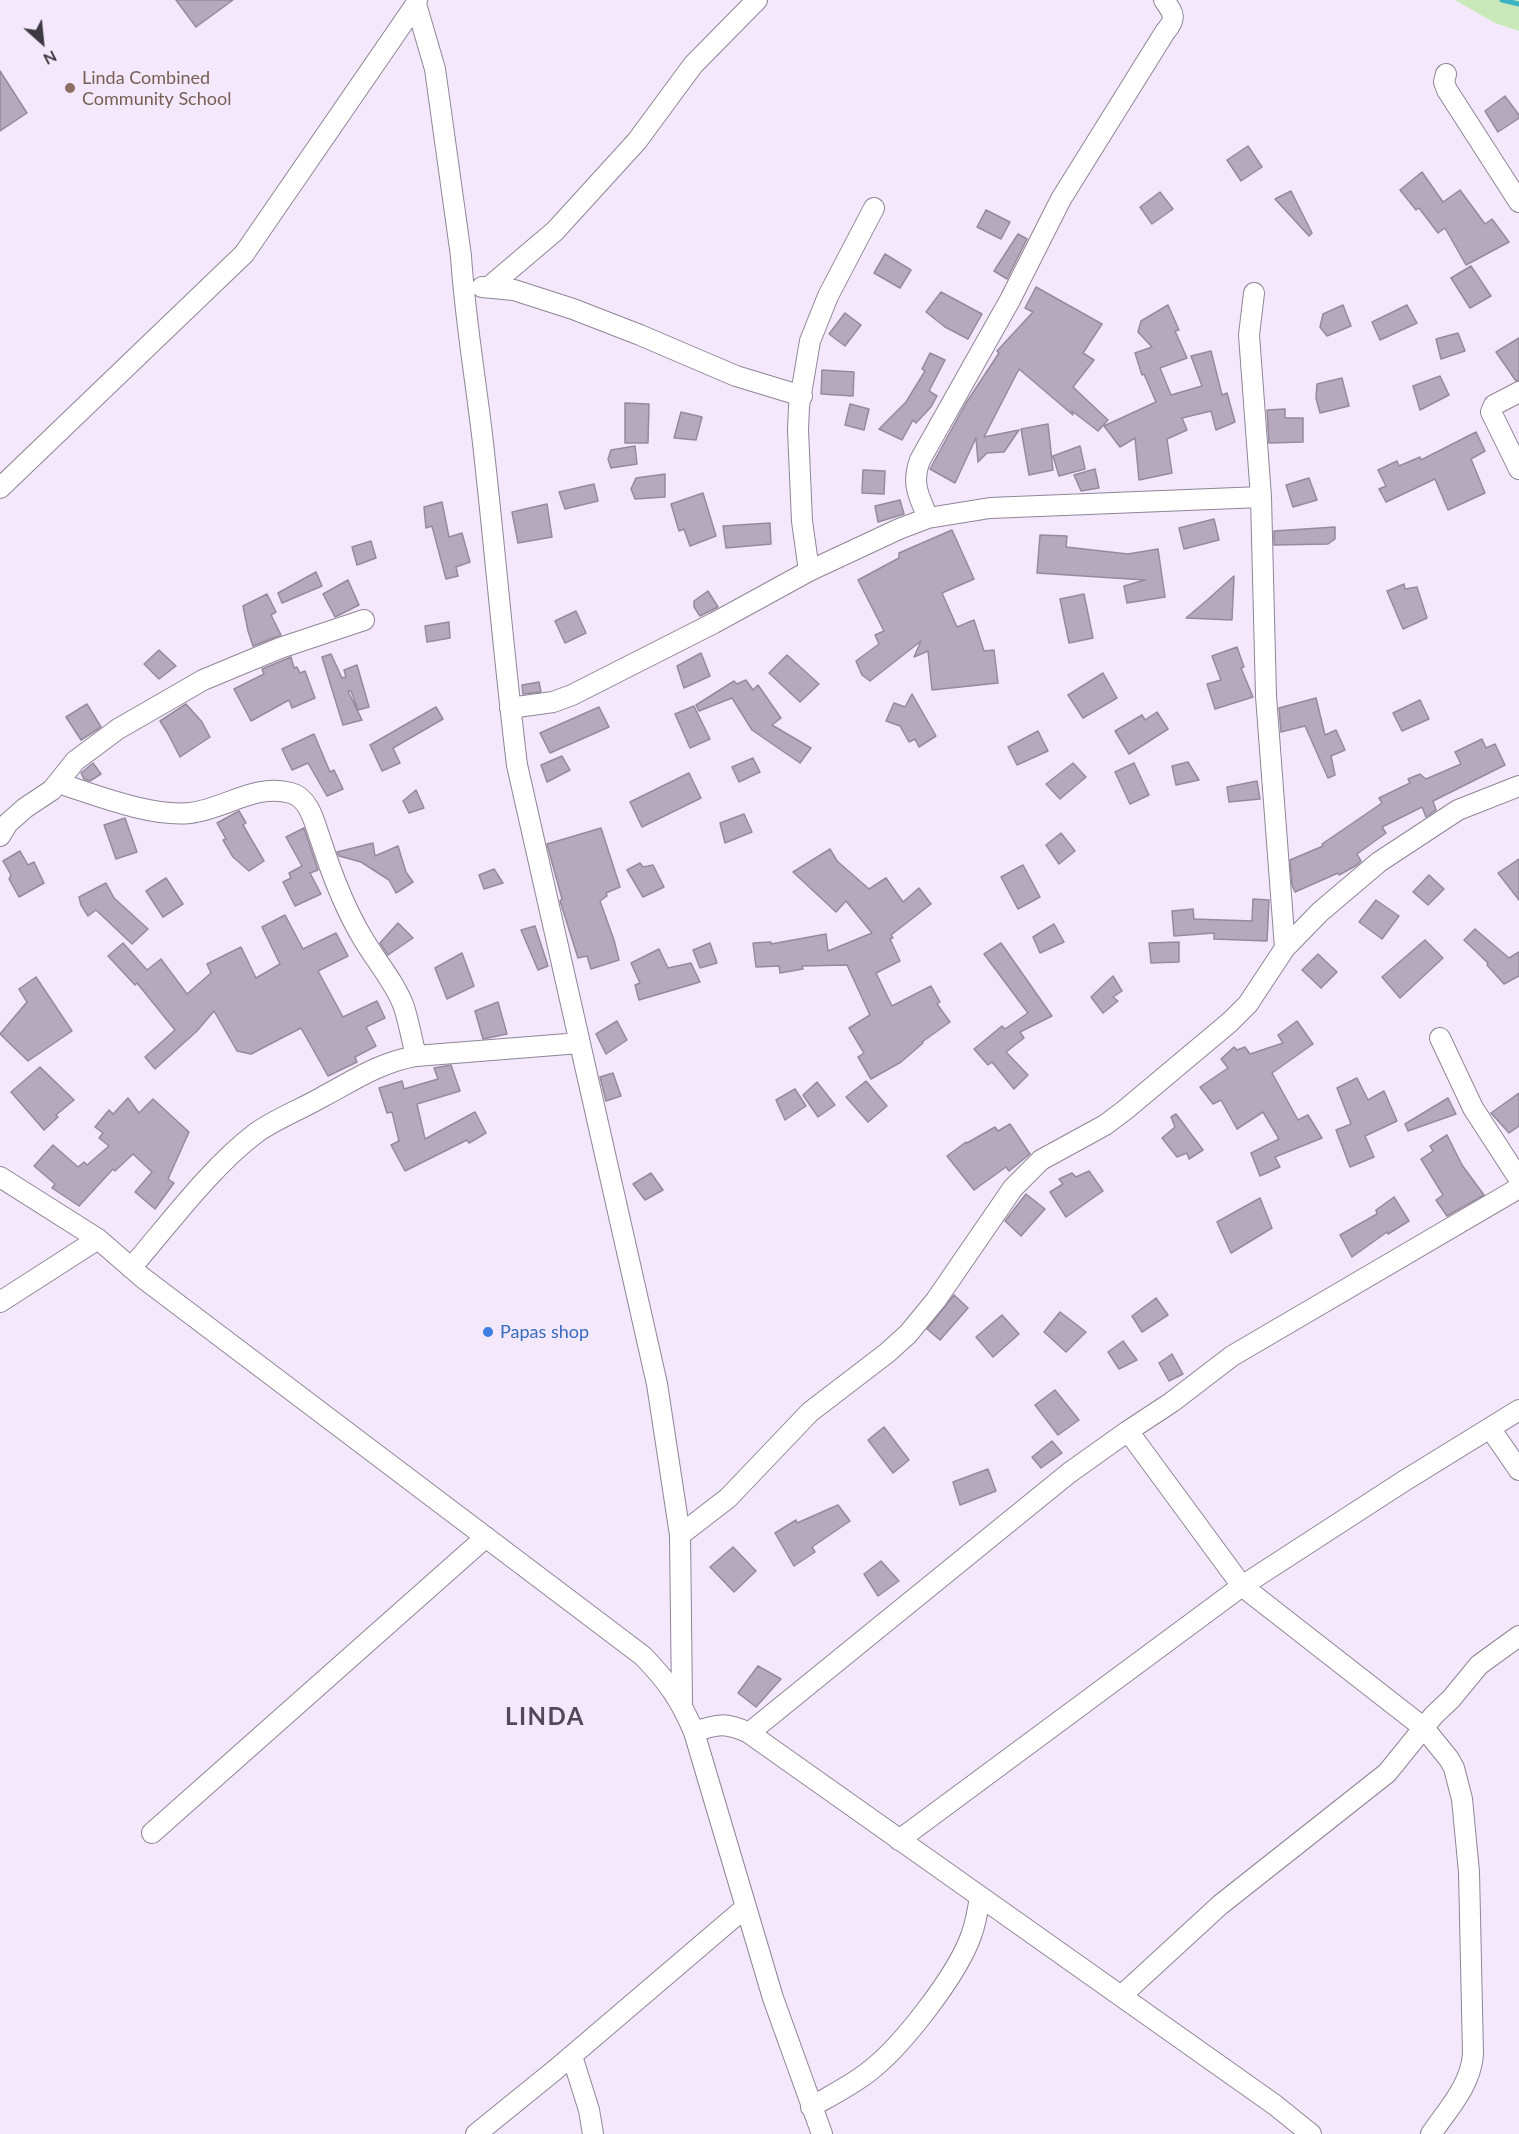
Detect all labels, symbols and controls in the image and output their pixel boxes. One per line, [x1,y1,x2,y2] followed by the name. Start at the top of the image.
[12,12,72,72] north arrow
[41,47,60,70] text: N
[82,67,231,110] place label: Linda Combined Community School
[63,81,77,95] marker: Linda Combined Community School
[500,1321,589,1343] place label: Papas shop
[481,1325,495,1339] marker: Papas shop
[505,1703,585,1731] district label: LINDA

